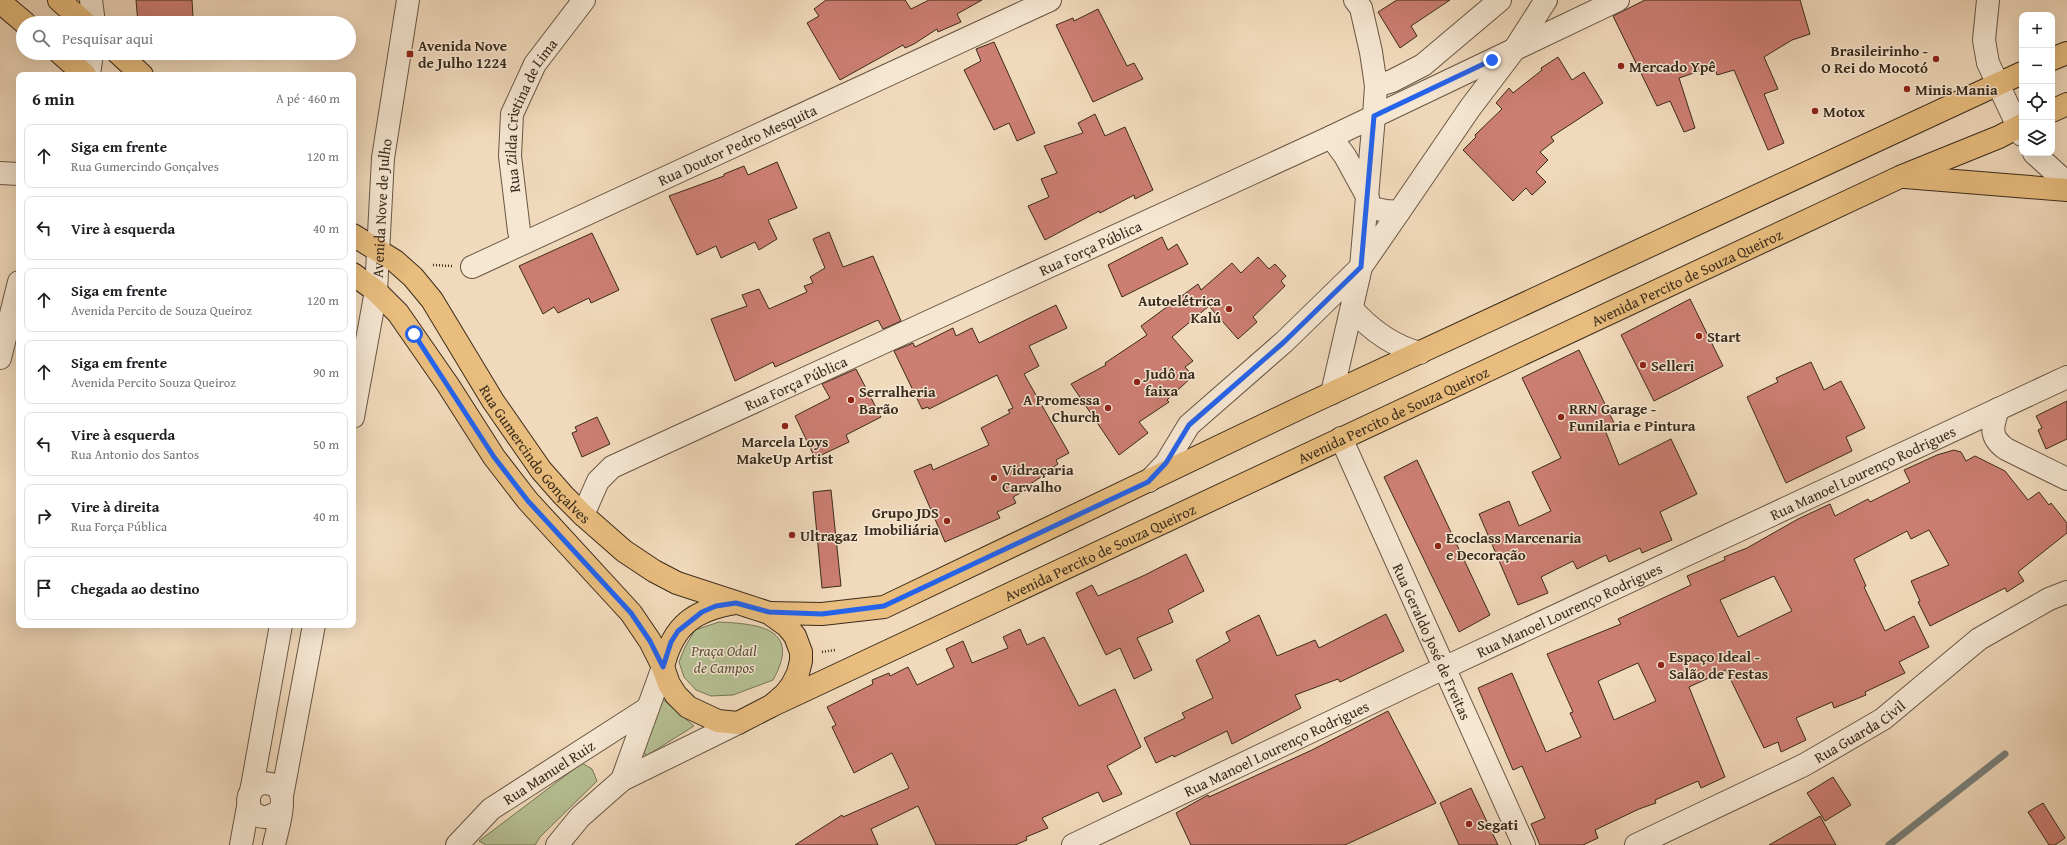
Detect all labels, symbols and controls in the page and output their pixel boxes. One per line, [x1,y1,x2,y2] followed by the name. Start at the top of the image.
[2019,12,2055,156] map controls
[2019,12,2055,48] button: +
[16,16,356,60] search box
[30,27,52,49] icon: search
[62,28,153,49] text: Pesquisar aqui
[499,34,562,194] street label: Rua Zilda Cristina de Lima
[418,35,507,73] place label: Avenida Nove de Julho 1224
[1821,40,1929,78] place label: Brasileirinho - O Rei do Mocotó
[2019,48,2055,84] button: −
[405,49,415,59] marker: Avenida Nove de Julho 1224
[1483,51,1501,69] route end
[1931,54,1941,64] marker: Brasileirinho - O Rei do Mocotó
[1629,56,1716,77] place label: Mercado Ypê
[1616,61,1626,71] marker: Mercado Ypê
[1915,79,1998,100] place label: Minis Mania
[1902,84,1912,94] marker: Minis Mania
[2019,84,2055,120] button: locate
[32,86,74,111] text: 6 min
[276,89,340,108] text: A pé · 460 m
[654,99,820,190] street label: Rua Doutor Pedro Mesquita
[1823,101,1865,122] place label: Motox
[1810,106,1820,116] marker: Motox
[2019,120,2055,156] button: layers
[71,136,167,157] text: Siga em frente
[366,137,396,279] street label: Avenida Nove de Julho
[33,145,55,167] icon: ahead
[307,147,339,166] text: 120 m
[71,157,219,176] text: Rua Gumercindo Gonçalves
[1035,215,1145,280] street label: Rua Força Pública
[33,217,55,239] icon: left
[71,218,175,239] text: Vire à esquerda
[313,219,339,238] text: 40 m
[1587,223,1786,331] street label: Avenida Percito de Souza Queiroz
[71,280,167,301] text: Siga em frente
[33,289,55,311] icon: ahead
[1138,290,1221,328] place label: Autoelétrica Kalú
[307,291,339,310] text: 120 m
[71,301,252,320] text: Avenida Percito de Souza Queiroz
[1224,304,1234,314] marker: Autoelétrica Kalú
[405,325,423,343] route start
[1707,326,1741,347] place label: Start
[1694,331,1704,341] marker: Start
[741,350,850,415] street label: Rua Força Pública
[71,352,167,373] text: Siga em frente
[1651,355,1695,376] place label: Selleri
[1294,360,1493,468] street label: Avenida Percito de Souza Queiroz
[1638,360,1648,370] marker: Selleri
[33,361,55,383] icon: ahead
[313,363,339,382] text: 90 m
[1142,363,1196,401] place label: Judô na faixa
[71,373,236,392] text: Avenida Percito Souza Queiroz
[1132,377,1142,387] marker: Judô na faixa
[475,380,596,528] street label: Rua Gumercindo Gonçalves
[859,381,936,419] place label: Serralheria Barão
[1023,389,1100,427] place label: A Promessa Church
[846,395,856,405] marker: Serralheria Barão
[1569,398,1696,436] place label: RRN Garage - Funilaria e Pintura
[1103,403,1113,413] marker: A Promessa Church
[1556,412,1566,422] marker: RRN Garage - Funilaria e Pintura
[1766,420,1959,525] street label: Rua Manoel Lourenço Rodrigues
[780,421,790,431] marker: Marcela Loys MakeUp Artist
[71,424,175,445] text: Vire à esquerda
[736,431,834,469] place label: Marcela Loys MakeUp Artist
[33,433,55,455] icon: left
[313,435,339,454] text: 50 m
[71,445,199,464] text: Rua Antonio dos Santos
[1002,459,1074,497] place label: Vidraçaria Carvalho
[989,473,999,483] marker: Vidraçaria Carvalho
[71,496,159,517] text: Vire à direita
[1001,498,1199,606] street label: Avenida Percito de Souza Queiroz
[864,502,939,540] place label: Grupo JDS Imobiliária
[33,505,55,527] icon: right
[313,507,339,526] text: 40 m
[942,516,952,526] marker: Grupo JDS Imobiliária
[71,517,167,536] text: Rua Força Pública
[800,525,858,546] place label: Ultragaz
[1446,527,1582,565] place label: Ecoclass Marcenaria e Decoração
[787,530,797,540] marker: Ultragaz
[1433,541,1443,551] marker: Ecoclass Marcenaria e Decoração
[1473,557,1665,662] street label: Rua Manoel Lourenço Rodrigues
[1388,560,1477,723] street label: Rua Geraldo José de Freitas
[33,577,55,599] icon: arrive
[71,578,199,599] text: Chegada ao destino
[690,640,757,678] park label: Praça Odail de Campos
[1669,646,1768,684] place label: Espaço Ideal - Salão de Festas
[1656,660,1666,670] marker: Espaço Ideal - Salão de Festas
[1180,695,1372,801] street label: Rua Manoel Lourenço Rodrigues
[1810,695,1909,768] street label: Rua Guarda Civil
[499,734,599,809] street label: Rua Manuel Ruiz
[1477,814,1519,835] place label: Segati
[1464,819,1474,829] marker: Segati

